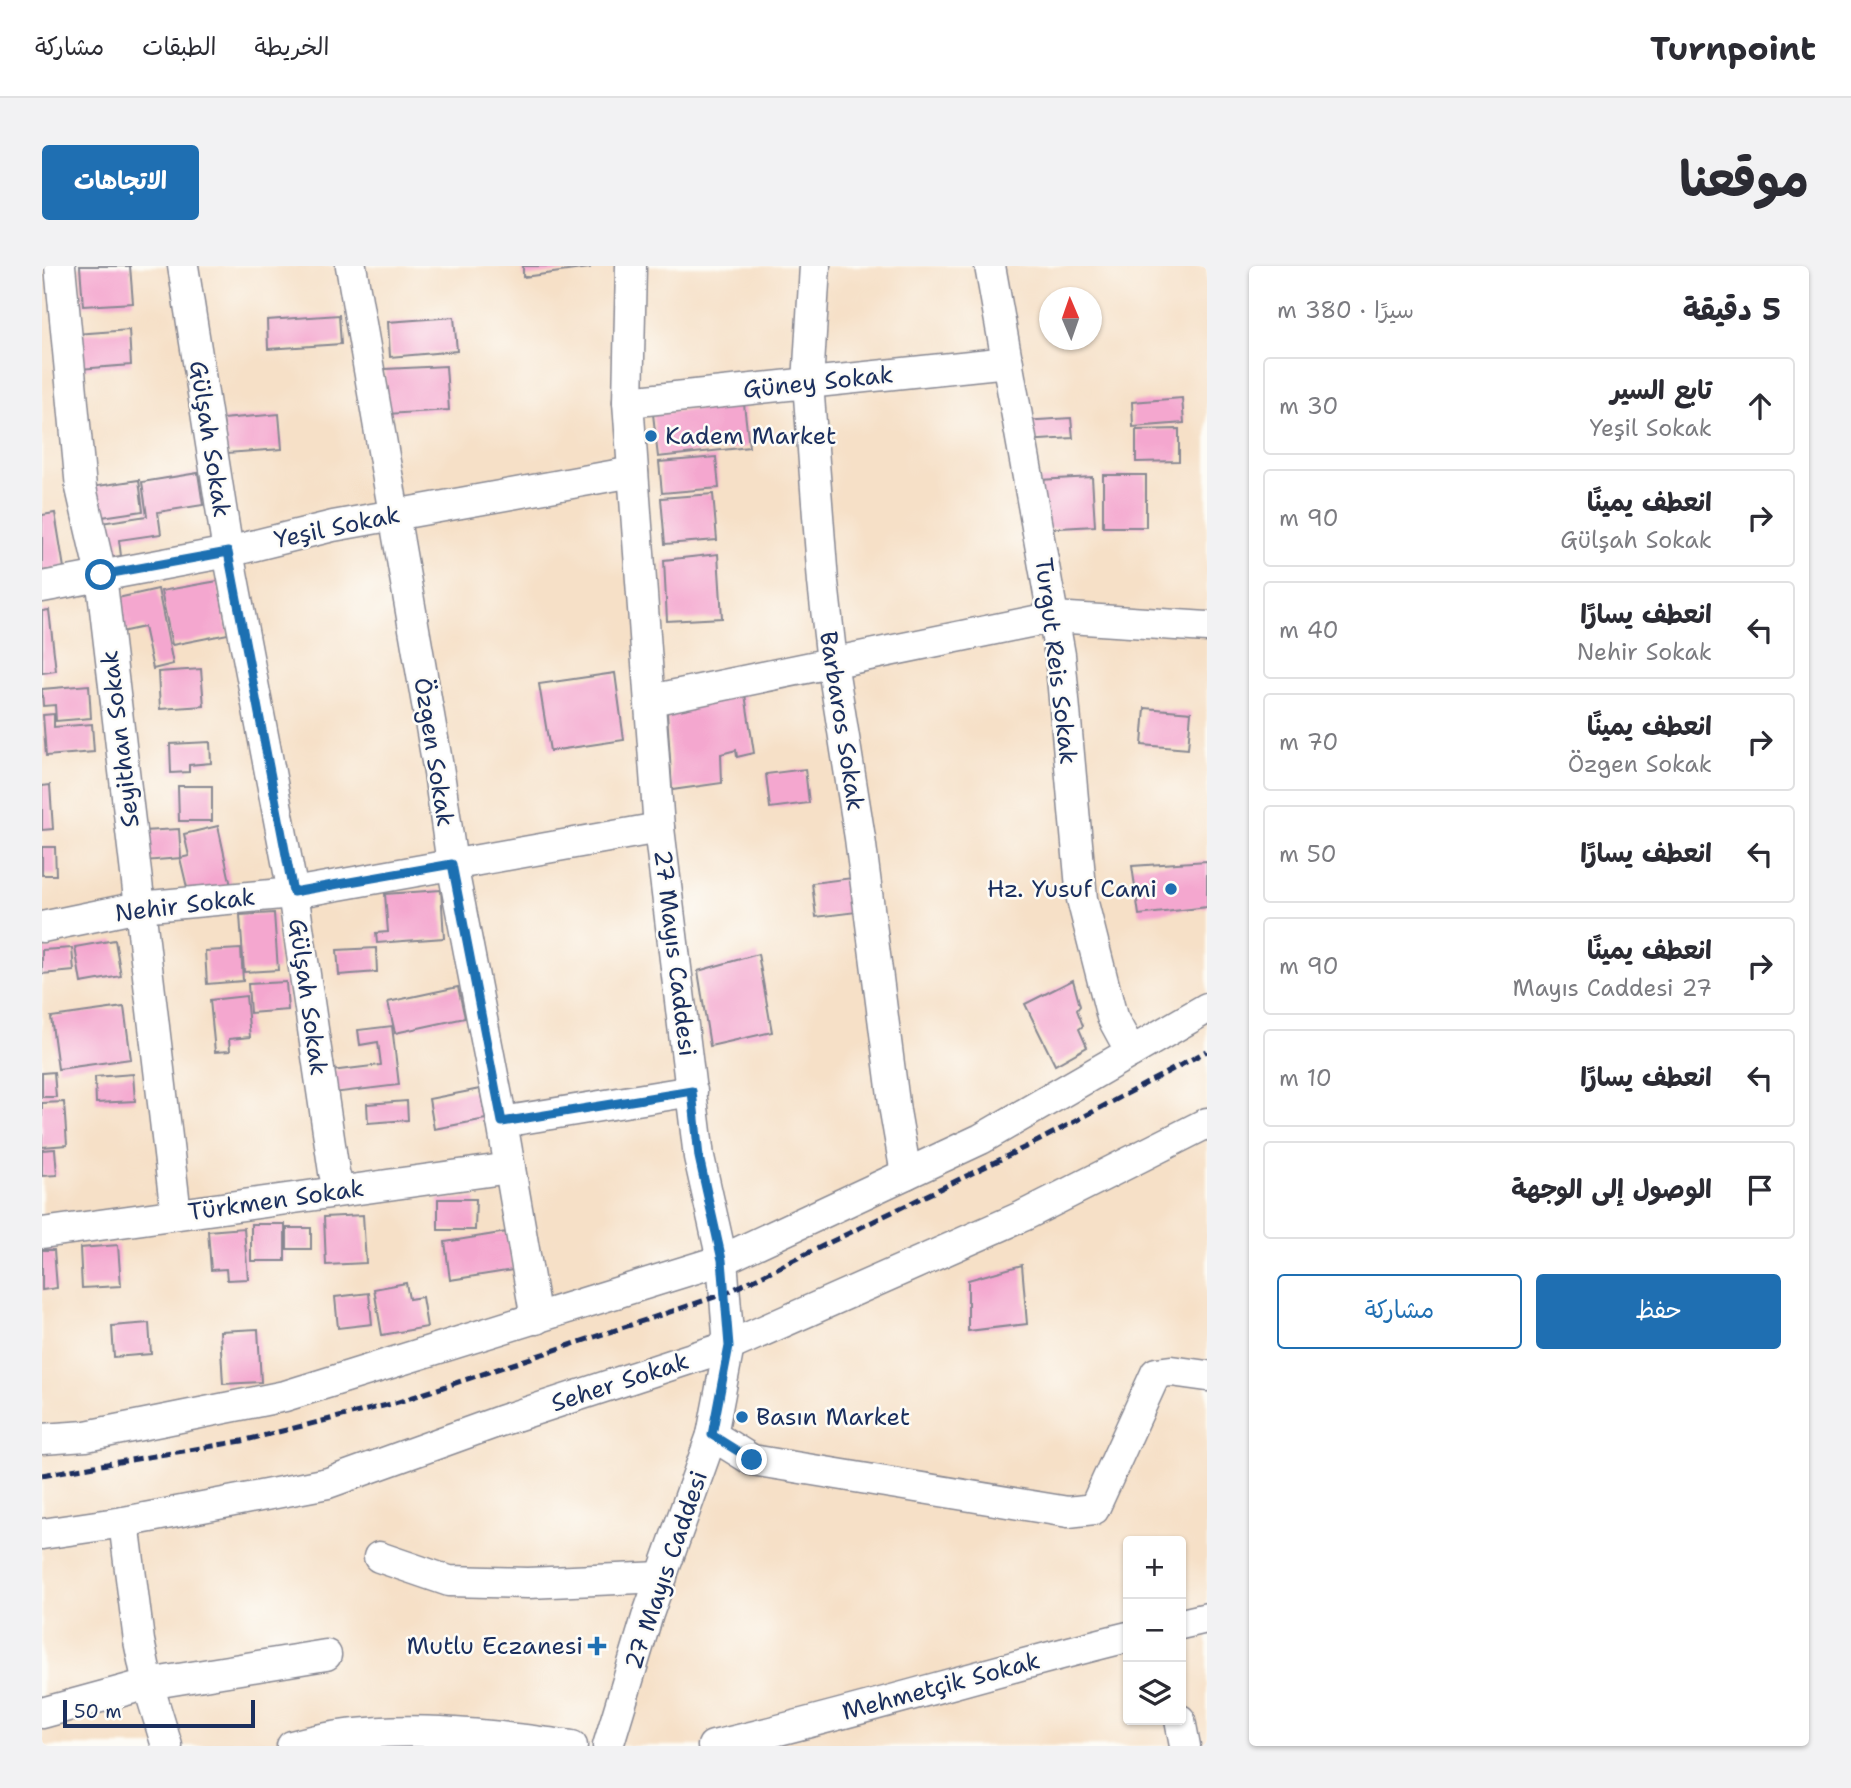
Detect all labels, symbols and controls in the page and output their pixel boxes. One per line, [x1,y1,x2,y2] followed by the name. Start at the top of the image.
[1650,26,1816,71] text: Turnpoint
[35,31,104,63] text: مشاركة
[142,31,217,63] text: الطبقات
[255,31,329,63] text: الخريطة
[42,145,199,220] button: الاتجاهات
[1679,146,1809,212] text: موقعنا
[1039,287,1102,350] north arrow
[1683,289,1781,330] text: 5 دقيقة
[1277,295,1414,325] text: سيرًا · 380 m
[182,358,238,520] street label: Gülşah Sokak
[741,358,895,406] street label: Güney Sokak
[1610,372,1712,407] text: تابع السير
[1741,387,1779,425] icon: ahead
[1279,391,1338,421] text: 30 m
[1590,413,1712,443] text: Yeşil Sokak
[665,420,837,452] place label: Kadem Market
[643,428,659,444] marker: Kadem Market
[1587,484,1712,519] text: انعطف يمينًا
[271,498,403,556] street label: Yeşil Sokak
[1741,499,1779,537] icon: right
[1279,503,1339,533] text: 90 m
[1560,525,1712,555] text: Gülşah Sokak
[1027,556,1085,766] street label: Turgut Reis Sokak
[85,559,116,590] route start
[1580,596,1712,631] text: انعطف يسارًا
[1741,611,1779,649] icon: left
[1279,615,1339,645] text: 40 m
[812,629,872,813] street label: Barbaros Sokak
[1577,637,1712,667] text: Nehir Sokak
[93,649,147,829] street label: Seyithan Sokak
[406,675,462,829] street label: Özgen Sokak
[1587,708,1712,743] text: انعطف يمينًا
[1741,723,1779,761] icon: right
[1279,727,1338,757] text: 70 m
[1568,749,1712,779] text: Özgen Sokak
[1580,835,1712,870] text: انعطف يسارًا
[1741,835,1779,873] icon: left
[1279,839,1337,869] text: 50 m
[646,848,704,1058] street label: 27 Mayıs Caddesi
[987,873,1157,905] place label: Hz. Yusuf Cami
[113,881,257,929] street label: Nehir Sokak
[1163,881,1179,897] marker: Hz. Yusuf Cami
[281,916,335,1078] street label: Gülşah Sokak
[1587,932,1712,967] text: انعطف يمينًا
[1741,947,1779,985] icon: right
[1279,951,1339,981] text: 90 m
[1513,973,1712,1003] text: 27 Mayıs Caddesi
[1580,1059,1712,1094] text: انعطف يسارًا
[1741,1059,1779,1097] icon: left
[1279,1063,1332,1093] text: 10 m
[1511,1171,1712,1206] text: الوصول إلى الوجهة
[1741,1171,1779,1209] icon: arrive
[186,1172,366,1228] street label: Türkmen Sokak
[1277,1274,1522,1349] button: مشاركة
[1536,1274,1781,1349] button: حفظ
[547,1345,693,1419] street label: Seher Sokak
[756,1401,910,1433] place label: Basın Market
[734,1409,750,1425] marker: Basın Market
[736,1444,767,1475] route end
[617,1466,715,1674] street label: 27 Mayıs Caddesi
[1123,1536,1186,1725] map controls
[1123,1536,1186,1599] button: +
[1123,1599,1186,1662] button: −
[407,1630,583,1662] place label: Mutlu Eczanesi
[589,1638,605,1654] marker: Mutlu Eczanesi
[839,1644,1043,1728] street label: Mehmetçik Sokak
[1123,1662,1186,1725] button: layers
[63,1697,256,1729] scale bar
[74,1699,122,1724] text: 50 m

